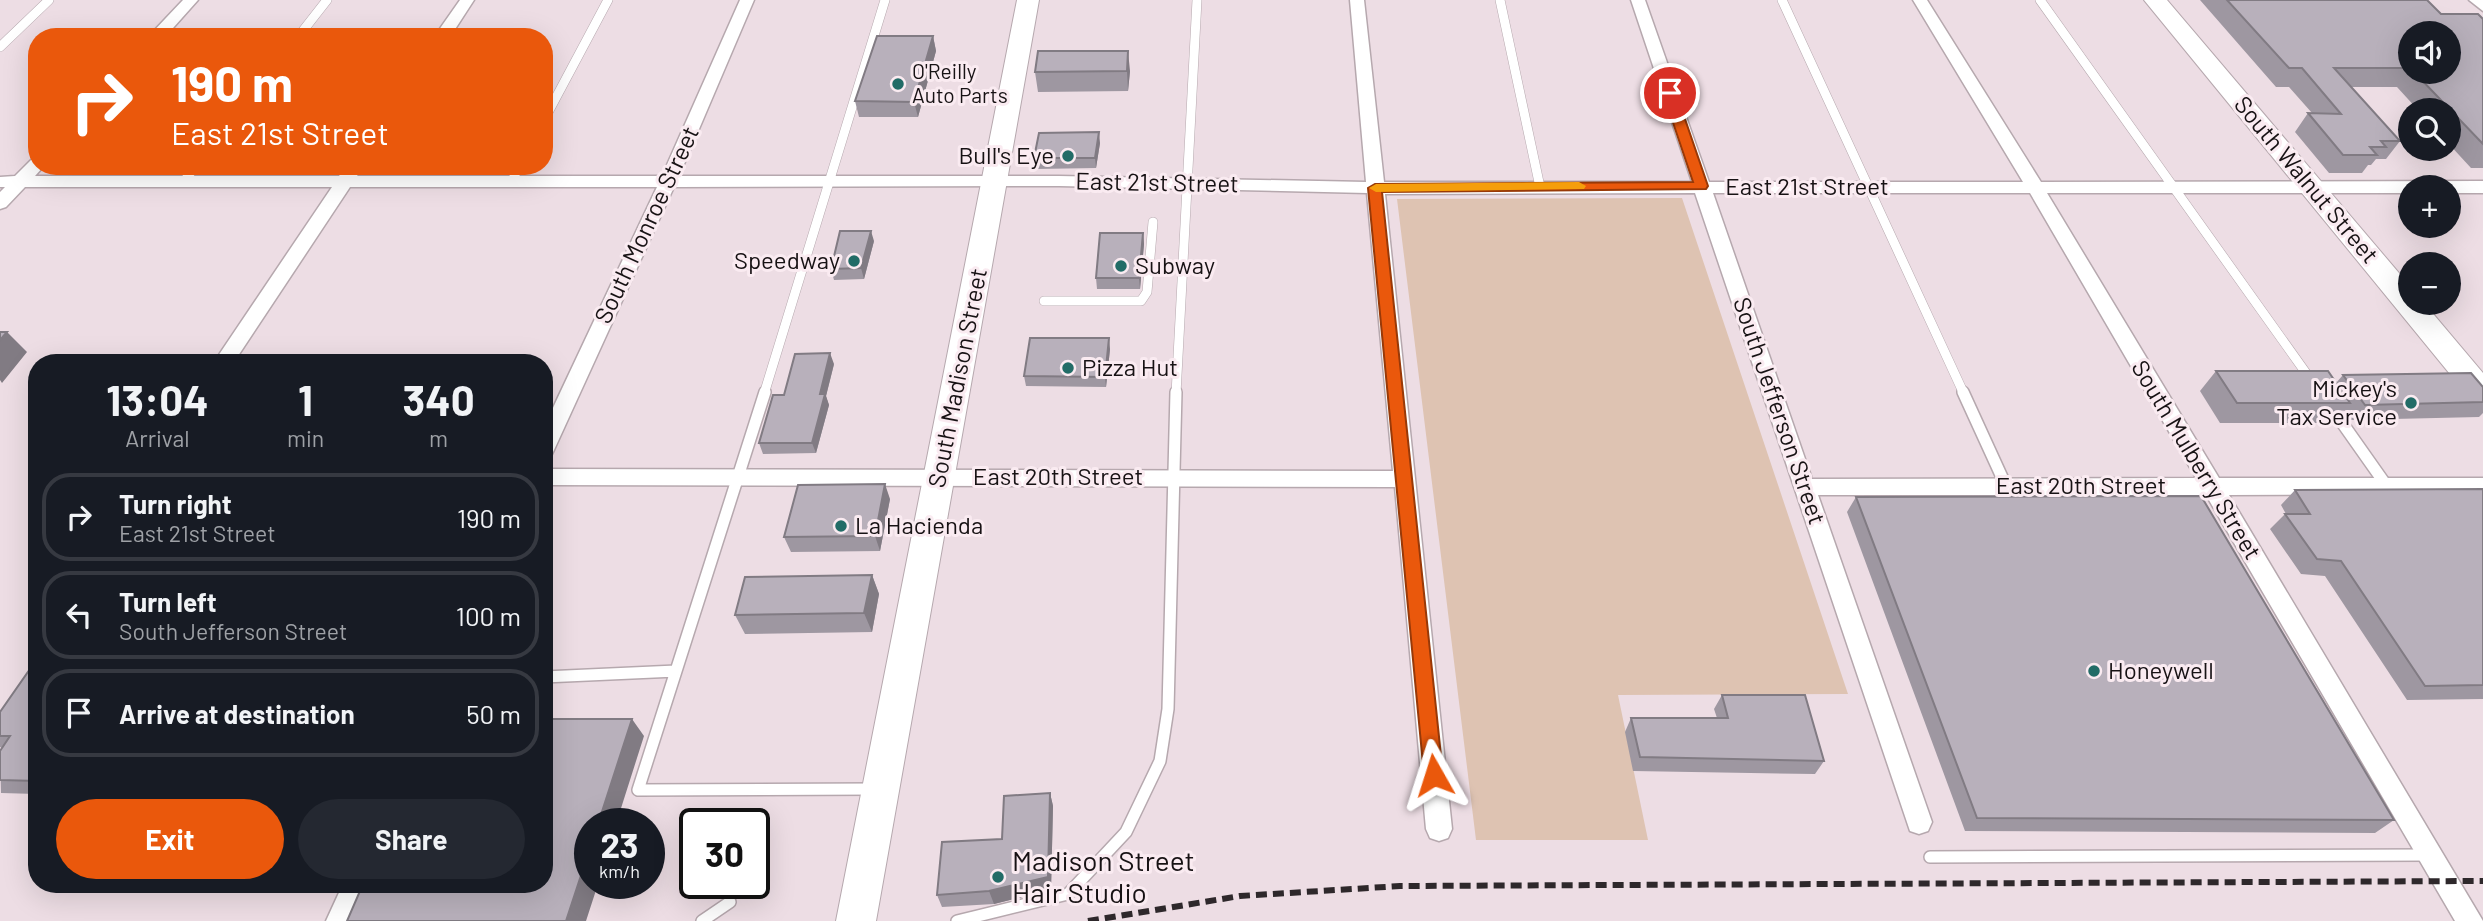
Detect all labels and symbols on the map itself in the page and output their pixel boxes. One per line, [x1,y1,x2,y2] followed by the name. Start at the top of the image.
[912,58,1008,107] place label: O'Reilly Auto Parts
[1640,63,1700,123] pin
[890,76,906,92] marker: O'Reilly Auto Parts
[2229,90,2385,268] street label: South Walnut Street
[587,121,704,328] street label: South Monroe Street
[959,140,1054,169] place label: Bull's Eye
[1060,148,1076,164] marker: Bull's Eye
[1075,166,1239,197] street label: East 21st Street
[1725,171,1889,200] street label: East 21st Street
[734,245,840,274] place label: Speedway
[1135,250,1215,279] place label: Subway
[846,253,862,269] marker: Speedway
[1113,258,1129,274] marker: Subway
[921,266,992,490] street label: South Madison Street
[1728,293,1833,528] street label: South Jefferson Street
[1082,352,1178,381] place label: Pizza Hut
[2126,354,2268,564] street label: South Mulberry Street
[1060,360,1076,376] marker: Pizza Hut
[2276,373,2397,430] place label: Mickey's Tax Service
[2403,395,2419,411] marker: Mickey's Tax Service
[973,461,1143,490] street label: East 20th Street
[1996,470,2166,499] street label: East 20th Street
[855,510,983,539] place label: La Hacienda
[833,518,849,534] marker: La Hacienda
[2108,655,2214,684] place label: Honeywell
[2086,663,2102,679] marker: Honeywell
[1397,738,1471,812] position arrow
[679,808,770,899] speed limit sign: 30
[1012,843,1195,909] place label: Madison Street Hair Studio
[990,869,1006,885] marker: Madison Street Hair Studio

